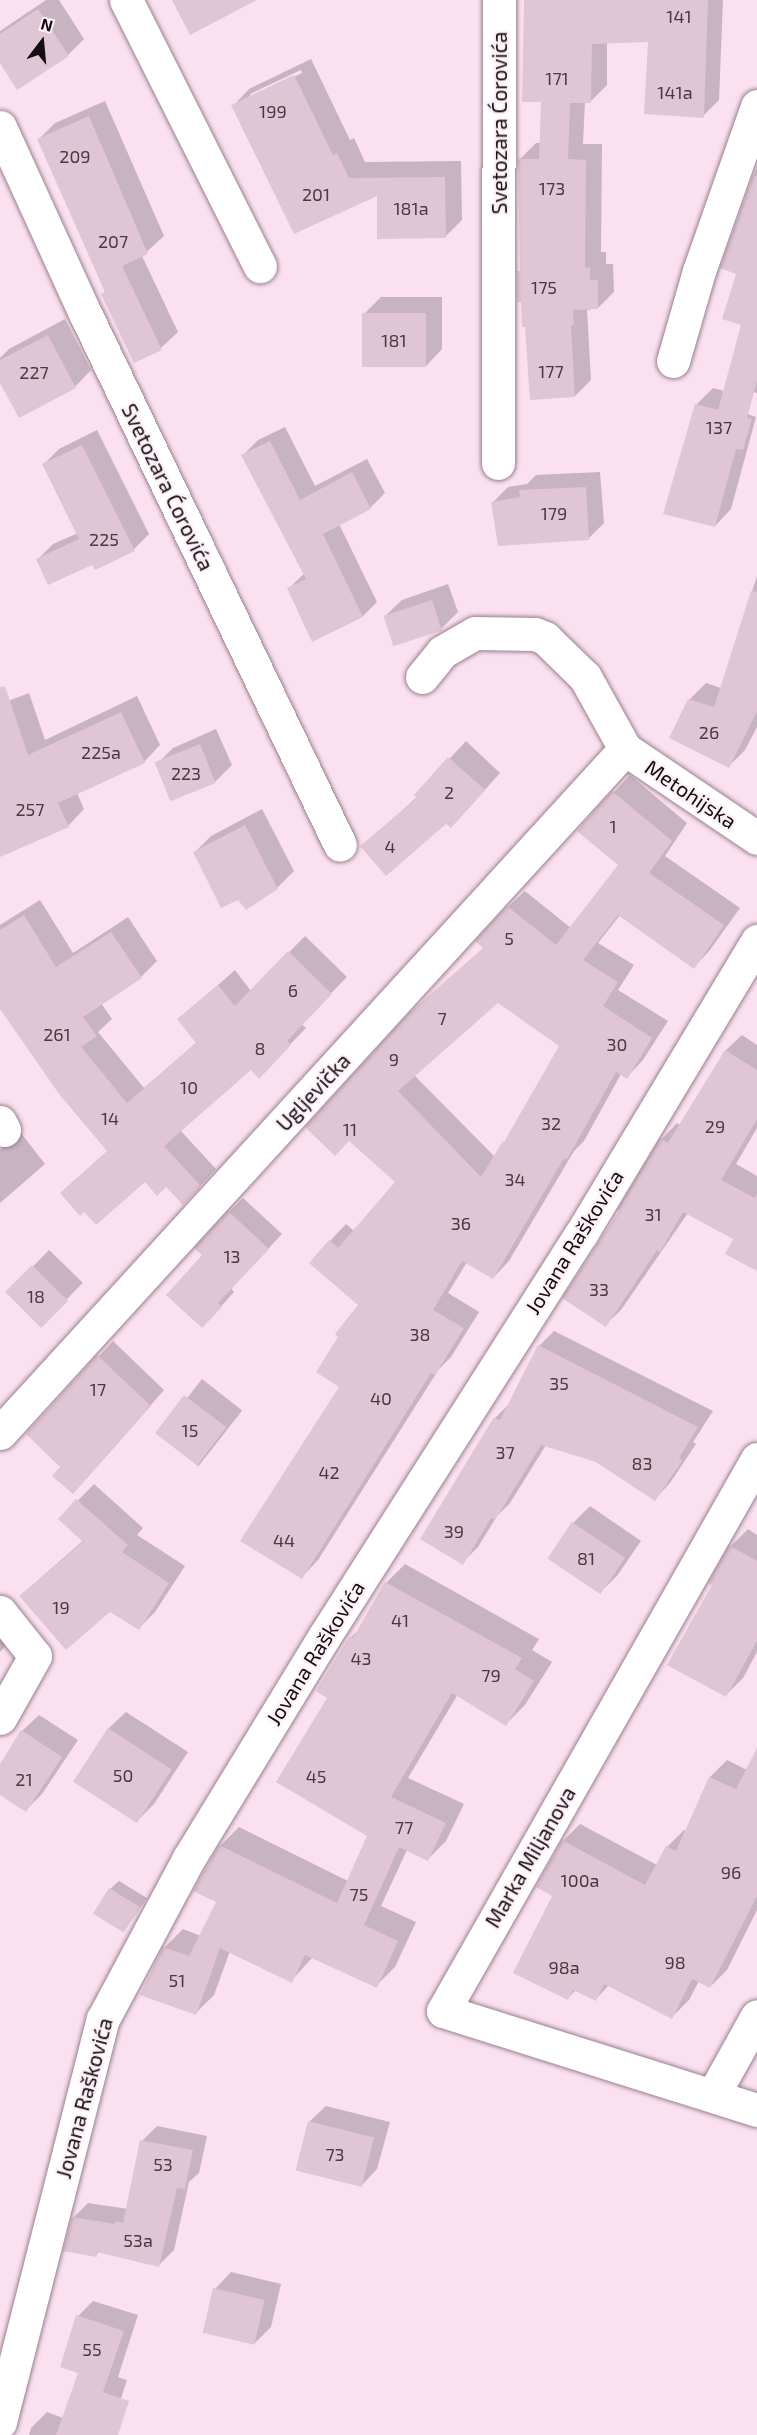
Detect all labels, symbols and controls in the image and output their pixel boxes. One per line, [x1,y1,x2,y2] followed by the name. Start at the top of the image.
[666,5,692,27] house number: 141
[12,12,72,72] north arrow
[39,13,55,35] text: N
[486,32,512,214] street label: Svetozara Ćorovića
[545,67,569,89] house number: 171
[657,81,693,103] house number: 141a
[259,100,287,122] house number: 199
[59,145,91,167] house number: 209
[539,177,565,199] house number: 173
[302,183,330,205] house number: 201
[393,197,429,219] house number: 181a
[98,230,128,252] house number: 207
[531,276,557,298] house number: 175
[381,329,407,351] house number: 181
[538,360,564,382] house number: 177
[19,361,49,383] house number: 227
[117,399,219,575] street label: Svetozara Ćorovića
[706,416,732,438] house number: 137
[541,502,567,524] house number: 179
[89,528,119,550] house number: 225
[699,721,719,743] house number: 26
[81,741,121,763] house number: 225a
[640,754,742,834] street label: Metohijska
[171,762,201,784] house number: 223
[444,781,454,803] house number: 2
[16,798,44,820] house number: 257
[609,815,617,837] house number: 1
[384,835,396,857] house number: 4
[504,927,514,949] house number: 5
[288,979,298,1001] house number: 6
[437,1007,447,1029] house number: 7
[43,1023,71,1045] house number: 261
[607,1033,627,1055] house number: 30
[255,1037,265,1059] house number: 8
[271,1048,355,1136] street label: Ugljevička
[389,1048,399,1070] house number: 9
[180,1076,198,1098] house number: 10
[101,1107,119,1129] house number: 14
[541,1112,561,1134] house number: 32
[705,1115,725,1137] house number: 29
[343,1118,357,1140] house number: 11
[519,1165,629,1319] street label: Jovana Raškovića
[504,1168,526,1190] house number: 34
[644,1203,662,1225] house number: 31
[451,1212,471,1234] house number: 36
[223,1245,241,1267] house number: 13
[589,1278,609,1300] house number: 33
[27,1285,45,1307] house number: 18
[410,1323,430,1345] house number: 38
[549,1372,569,1394] house number: 35
[90,1378,106,1400] house number: 17
[370,1387,392,1409] house number: 40
[182,1419,198,1441] house number: 15
[495,1441,515,1463] house number: 37
[632,1452,652,1474] house number: 83
[318,1461,340,1483] house number: 42
[444,1520,464,1542] house number: 39
[273,1529,295,1551] house number: 44
[577,1547,595,1569] house number: 81
[260,1576,370,1730] street label: Jovana Raškovića
[52,1596,70,1618] house number: 19
[391,1609,409,1631] house number: 41
[350,1647,372,1669] house number: 43
[481,1664,501,1686] house number: 79
[113,1764,133,1786] house number: 50
[306,1765,326,1787] house number: 45
[15,1768,33,1790] house number: 21
[479,1782,581,1932] street label: Marka Miljanova
[395,1816,413,1838] house number: 77
[721,1861,741,1883] house number: 96
[561,1869,599,1891] house number: 100a
[350,1883,368,1905] house number: 75
[664,1951,686,1973] house number: 98
[548,1956,580,1978] house number: 98a
[169,1969,185,1991] house number: 51
[50,2015,118,2181] street label: Jovana Raškovića
[325,2143,345,2165] house number: 73
[153,2153,173,2175] house number: 53
[123,2229,153,2251] house number: 53a
[82,2338,102,2360] house number: 55

